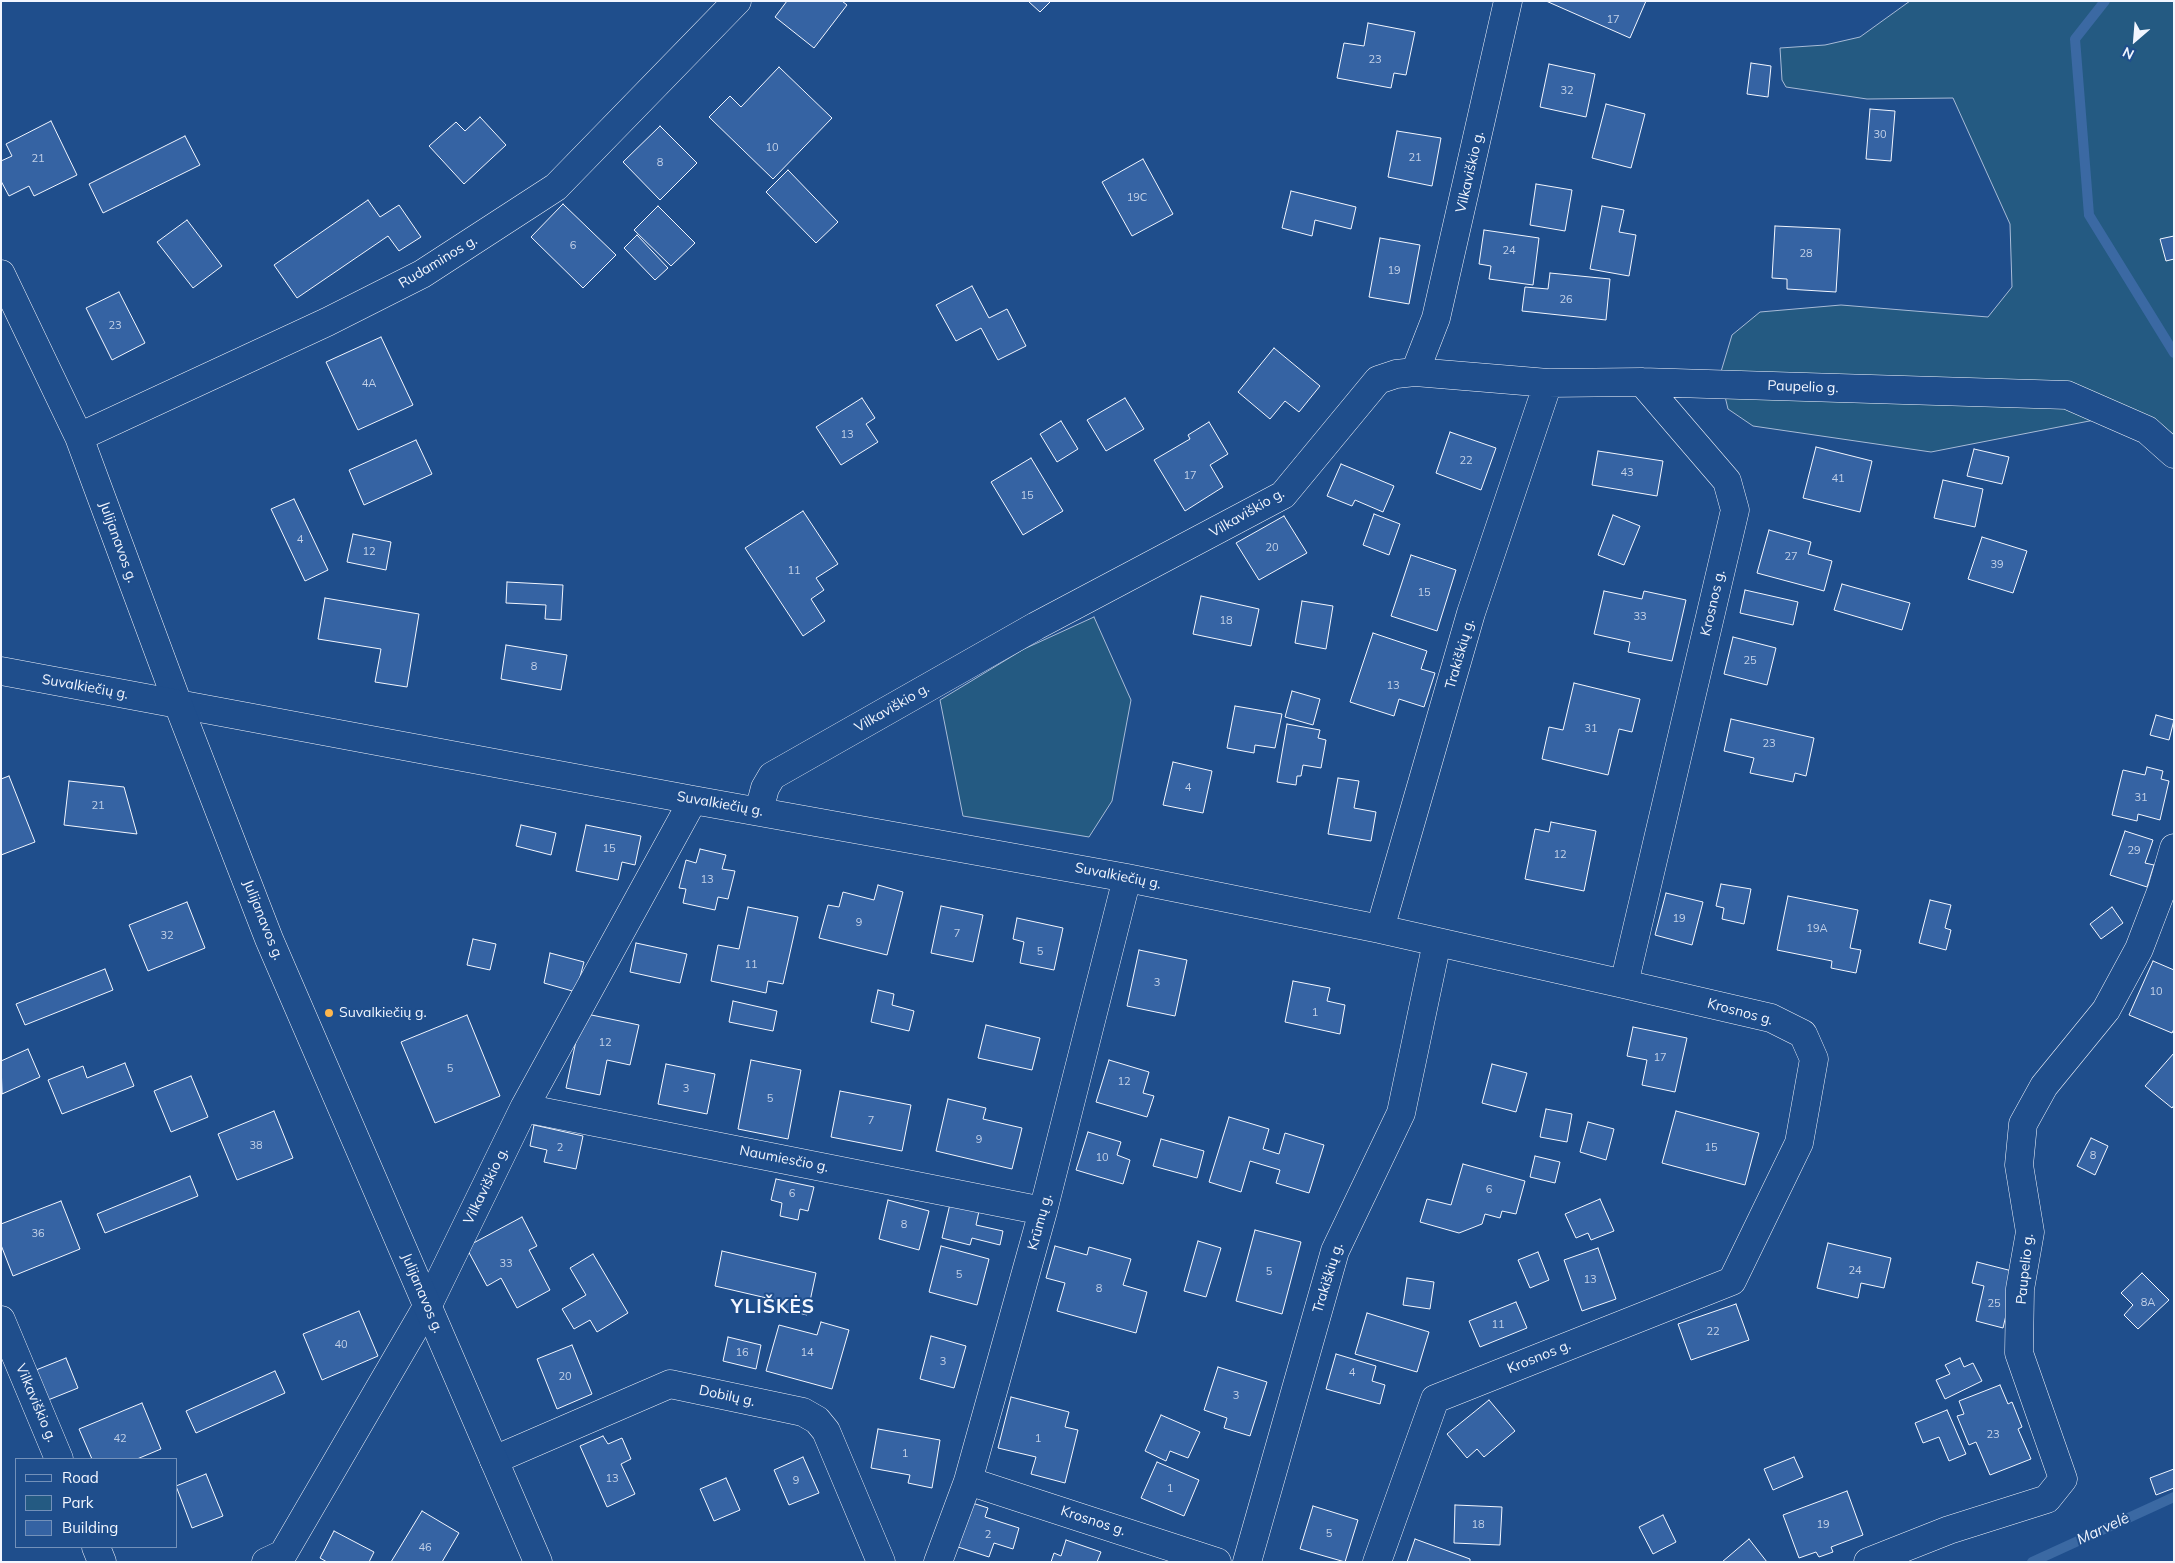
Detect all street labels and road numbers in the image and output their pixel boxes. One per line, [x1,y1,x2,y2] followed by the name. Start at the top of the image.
[1452,129,1488,215] street label: Vilkaviškio g.
[396,232,480,292] street label: Rudaminos g.
[1767,377,1839,397] street label: Paupelio g.
[1207,485,1287,541] street label: Vilkaviškio g.
[96,499,140,585] street label: Julijanavos g.
[1697,568,1729,638] street label: Krosnos g.
[1442,617,1478,691] street label: Trakiškių g.
[40,671,130,703] street label: Suvalkiečių g.
[852,680,932,736] street label: Vilkaviškio g.
[675,788,765,820] street label: Suvalkiečių g.
[1073,859,1163,893] street label: Suvalkiečių g.
[239,877,287,963] street label: Julijanavos g.
[1705,995,1775,1029] street label: Krosnos g.
[738,1142,830,1176] street label: Naumiesčio g.
[460,1145,512,1227] street label: Vilkaviškio g.
[1024,1192,1056,1252] street label: Krūmų g.
[2013,1233,2037,1305] street label: Paupelio g.
[1309,1241,1347,1315] street label: Trakiškių g.
[398,1251,446,1335] street label: Julijanavos g.
[1505,1337,1573,1377] street label: Krosnos g.
[12,1361,60,1445] street label: Vilkaviškio g.
[697,1382,757,1410] street label: Dobilų g.
[1058,1503,1128,1539] street label: Krosnos g.

